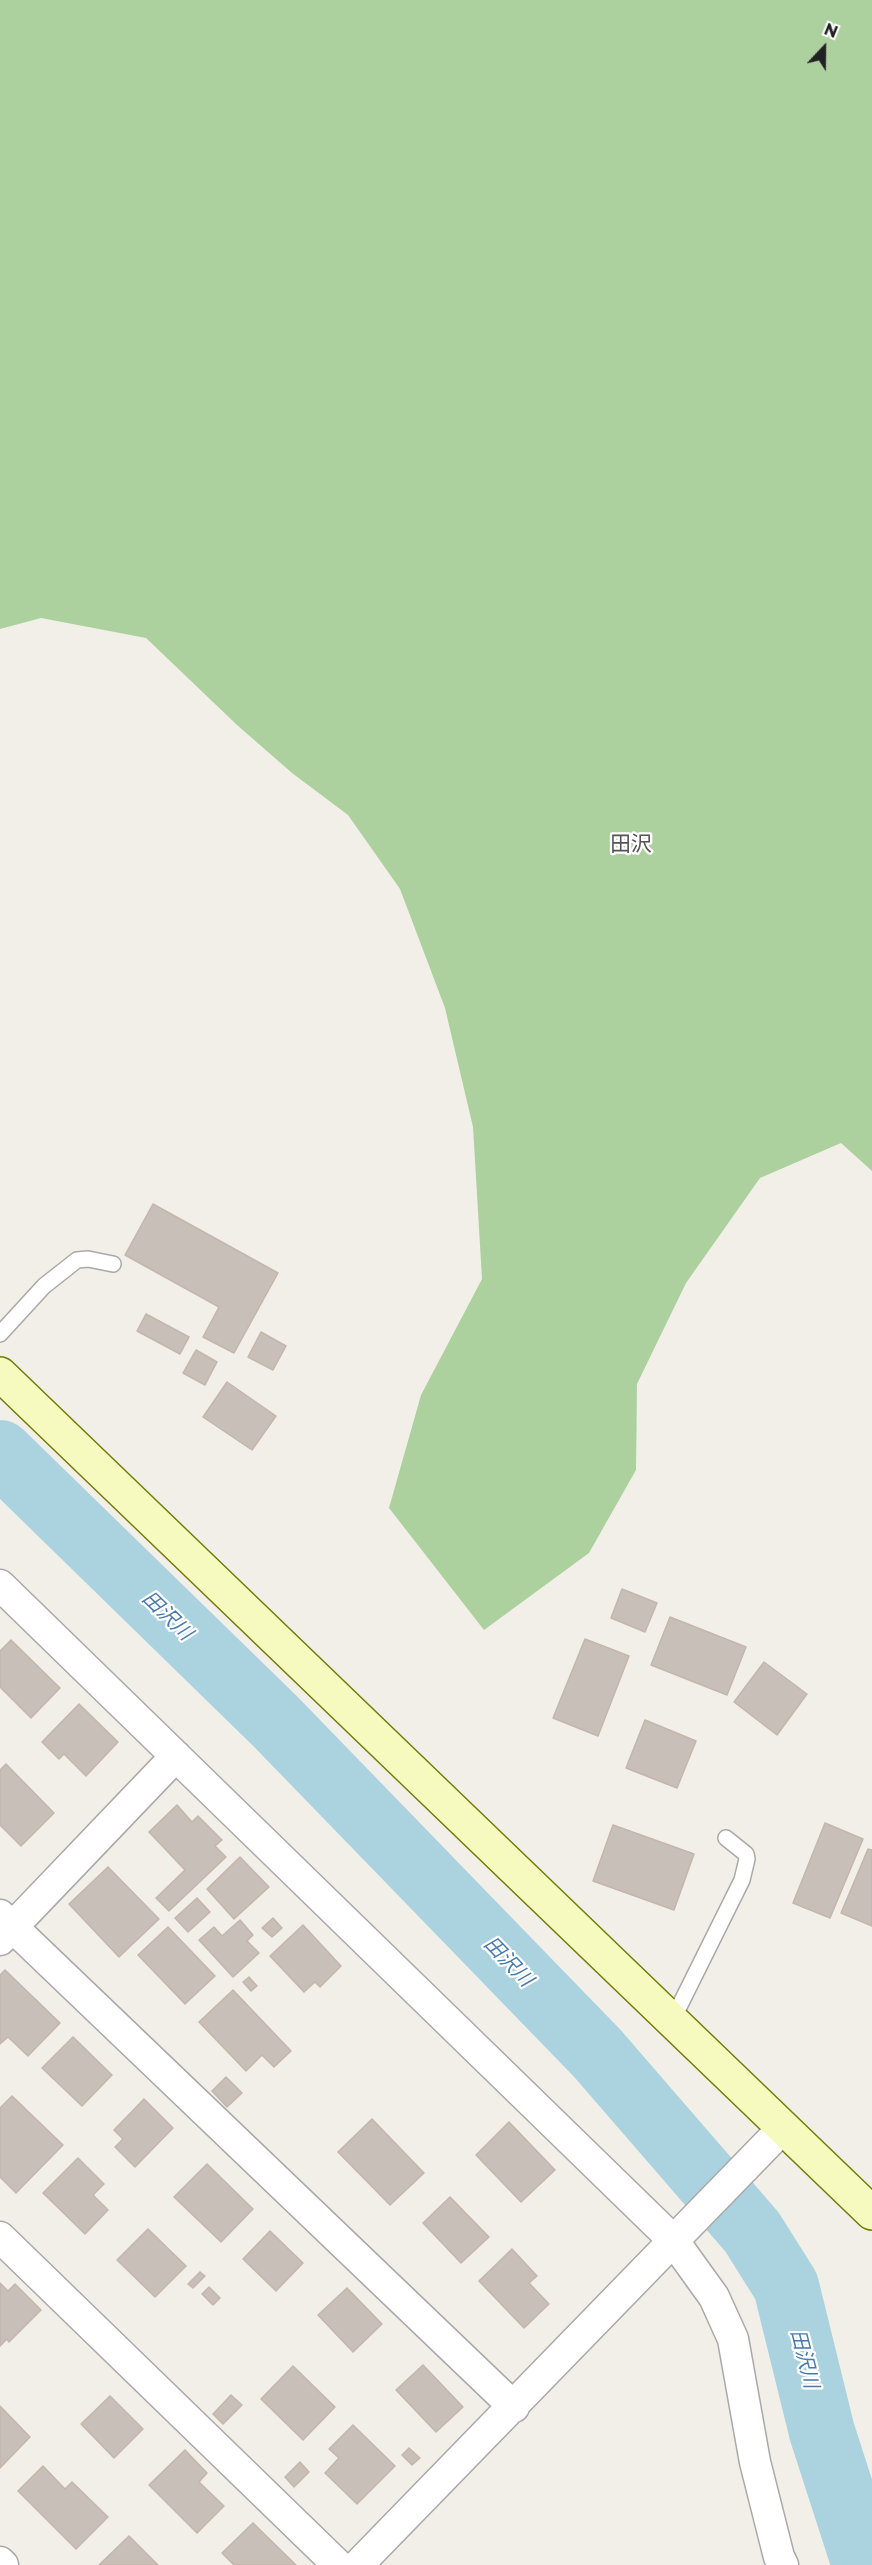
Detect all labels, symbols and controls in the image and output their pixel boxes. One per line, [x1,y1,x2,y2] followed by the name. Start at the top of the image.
[794,18,854,78] north arrow
[821,20,840,42] text: N
[610,832,652,858] district label: 田沢
[137,1587,197,1645] water label: 田沢川
[479,1932,537,1992] water label: 田沢川
[785,2327,823,2391] water label: 田沢川

